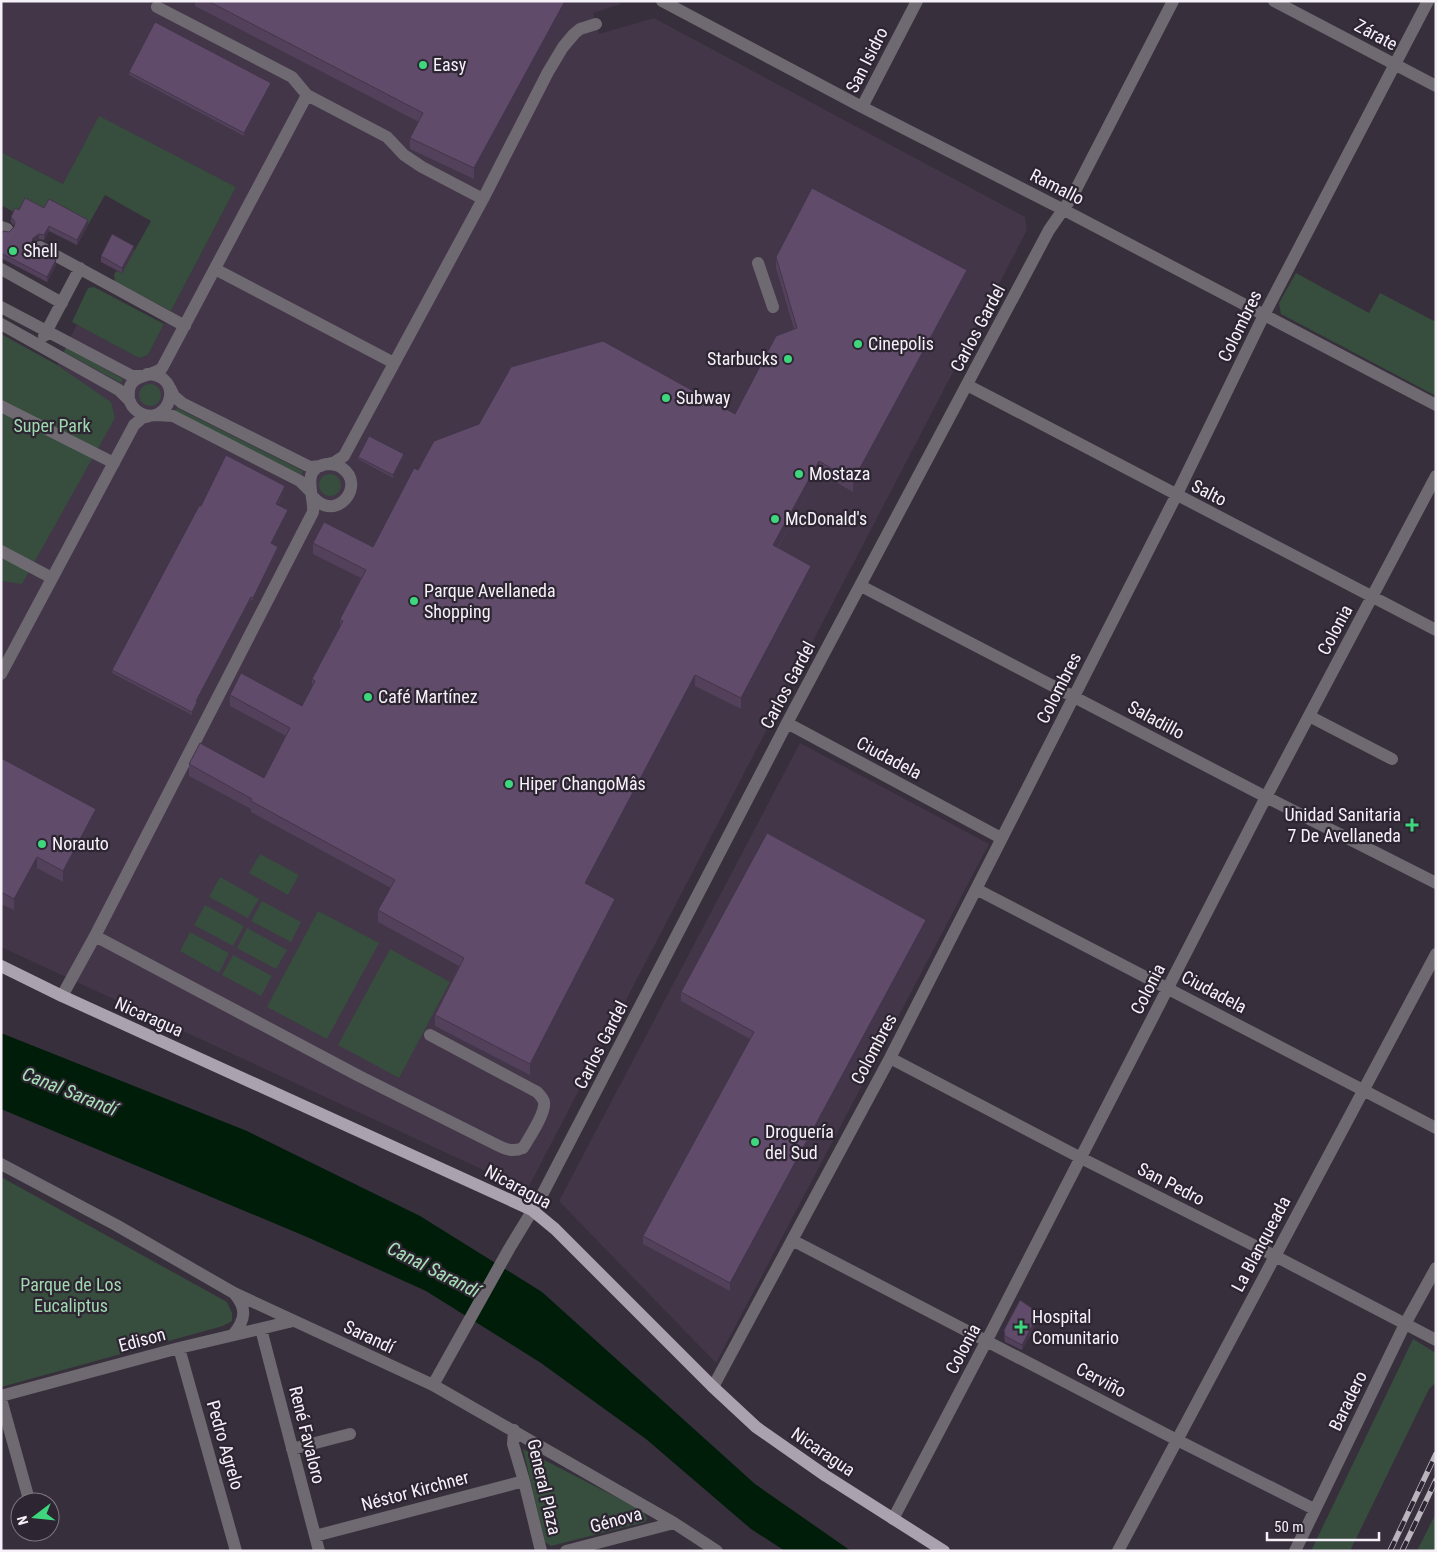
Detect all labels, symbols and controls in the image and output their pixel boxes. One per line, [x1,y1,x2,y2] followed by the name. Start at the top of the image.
[1351,15,1401,55] street label: Zárate
[841,23,892,96] street label: San Isidro
[433,54,467,75] place label: Easy
[417,59,429,71] marker: Easy
[1027,164,1088,209] street label: Ramallo
[23,240,58,261] place label: Shell
[7,245,19,257] marker: Shell
[946,281,1009,375] street label: Carlos Gardel
[1213,287,1266,365] street label: Colombres
[868,333,934,354] place label: Cinepolis
[852,338,864,350] marker: Cinepolis
[707,348,778,369] place label: Starbucks
[782,353,794,365] marker: Starbucks
[676,387,731,408] place label: Subway
[660,392,672,404] marker: Subway
[13,415,91,436] park label: Super Park
[809,463,870,484] place label: Mostaza
[793,468,805,480] marker: Mostaza
[1188,475,1230,510] street label: Salto
[785,508,867,529] place label: McDonald's
[769,513,781,525] marker: McDonald's
[424,580,556,622] place label: Parque Avellaneda Shopping
[408,595,420,607] marker: Parque Avellaneda Shopping
[1313,601,1356,658] street label: Colonia
[756,638,819,732] street label: Carlos Gardel
[1032,649,1085,727] street label: Colombres
[378,686,478,707] place label: Café Martínez
[362,691,374,703] marker: Café Martínez
[1124,696,1188,743] street label: Saladillo
[853,732,925,783] street label: Ciudadela
[519,773,646,794] place label: Hiper ChangoMâs
[503,778,515,790] marker: Hiper ChangoMâs
[1284,804,1401,846] place label: Unidad Sanitaria 7 De Avellaneda
[1405,818,1419,832] marker: Unidad Sanitaria 7 De Avellaneda
[52,833,109,854] place label: Norauto
[36,838,48,850] marker: Norauto
[1126,960,1169,1018] street label: Colonia
[1178,966,1250,1017] street label: Ciudadela
[112,992,186,1041] street label: Nicaragua
[569,997,632,1092] street label: Carlos Gardel
[846,1010,901,1088] street label: Colombres
[19,1062,123,1122] water label: Canal Sarandí
[765,1121,834,1163] place label: Droguería del Sud
[749,1136,761,1148] marker: Droguería del Sud
[1134,1158,1208,1209] street label: San Pedro
[481,1160,555,1213] street label: Nicaragua
[1227,1193,1294,1295] street label: La Blanqueada
[384,1236,486,1304] water label: Canal Sarandí
[20,1274,122,1316] park label: Parque de Los Eucaliptus
[1032,1306,1119,1348] place label: Hospital Comunitario
[340,1316,399,1358] street label: Sarandí
[941,1320,984,1377] street label: Colonia
[1014,1320,1028,1334] marker: Hospital Comunitario
[116,1323,168,1356] street label: Edison
[1073,1358,1130,1401] street label: Cerviño
[1324,1367,1371,1434] street label: Baradero
[285,1384,330,1486] street label: René Favaloro
[203,1398,248,1492] street label: Pedro Agrelo
[787,1423,859,1480] street label: Nicaragua
[523,1437,566,1537] street label: General Plaza
[359,1466,471,1515] street label: Néstor Kirchner
[10,1492,60,1542] north arrow
[588,1503,644,1537] street label: Génova
[1267,1510,1380,1542] scale bar
[14,1514,31,1527] text: N
[1274,1518,1304,1536] text: 50 m

